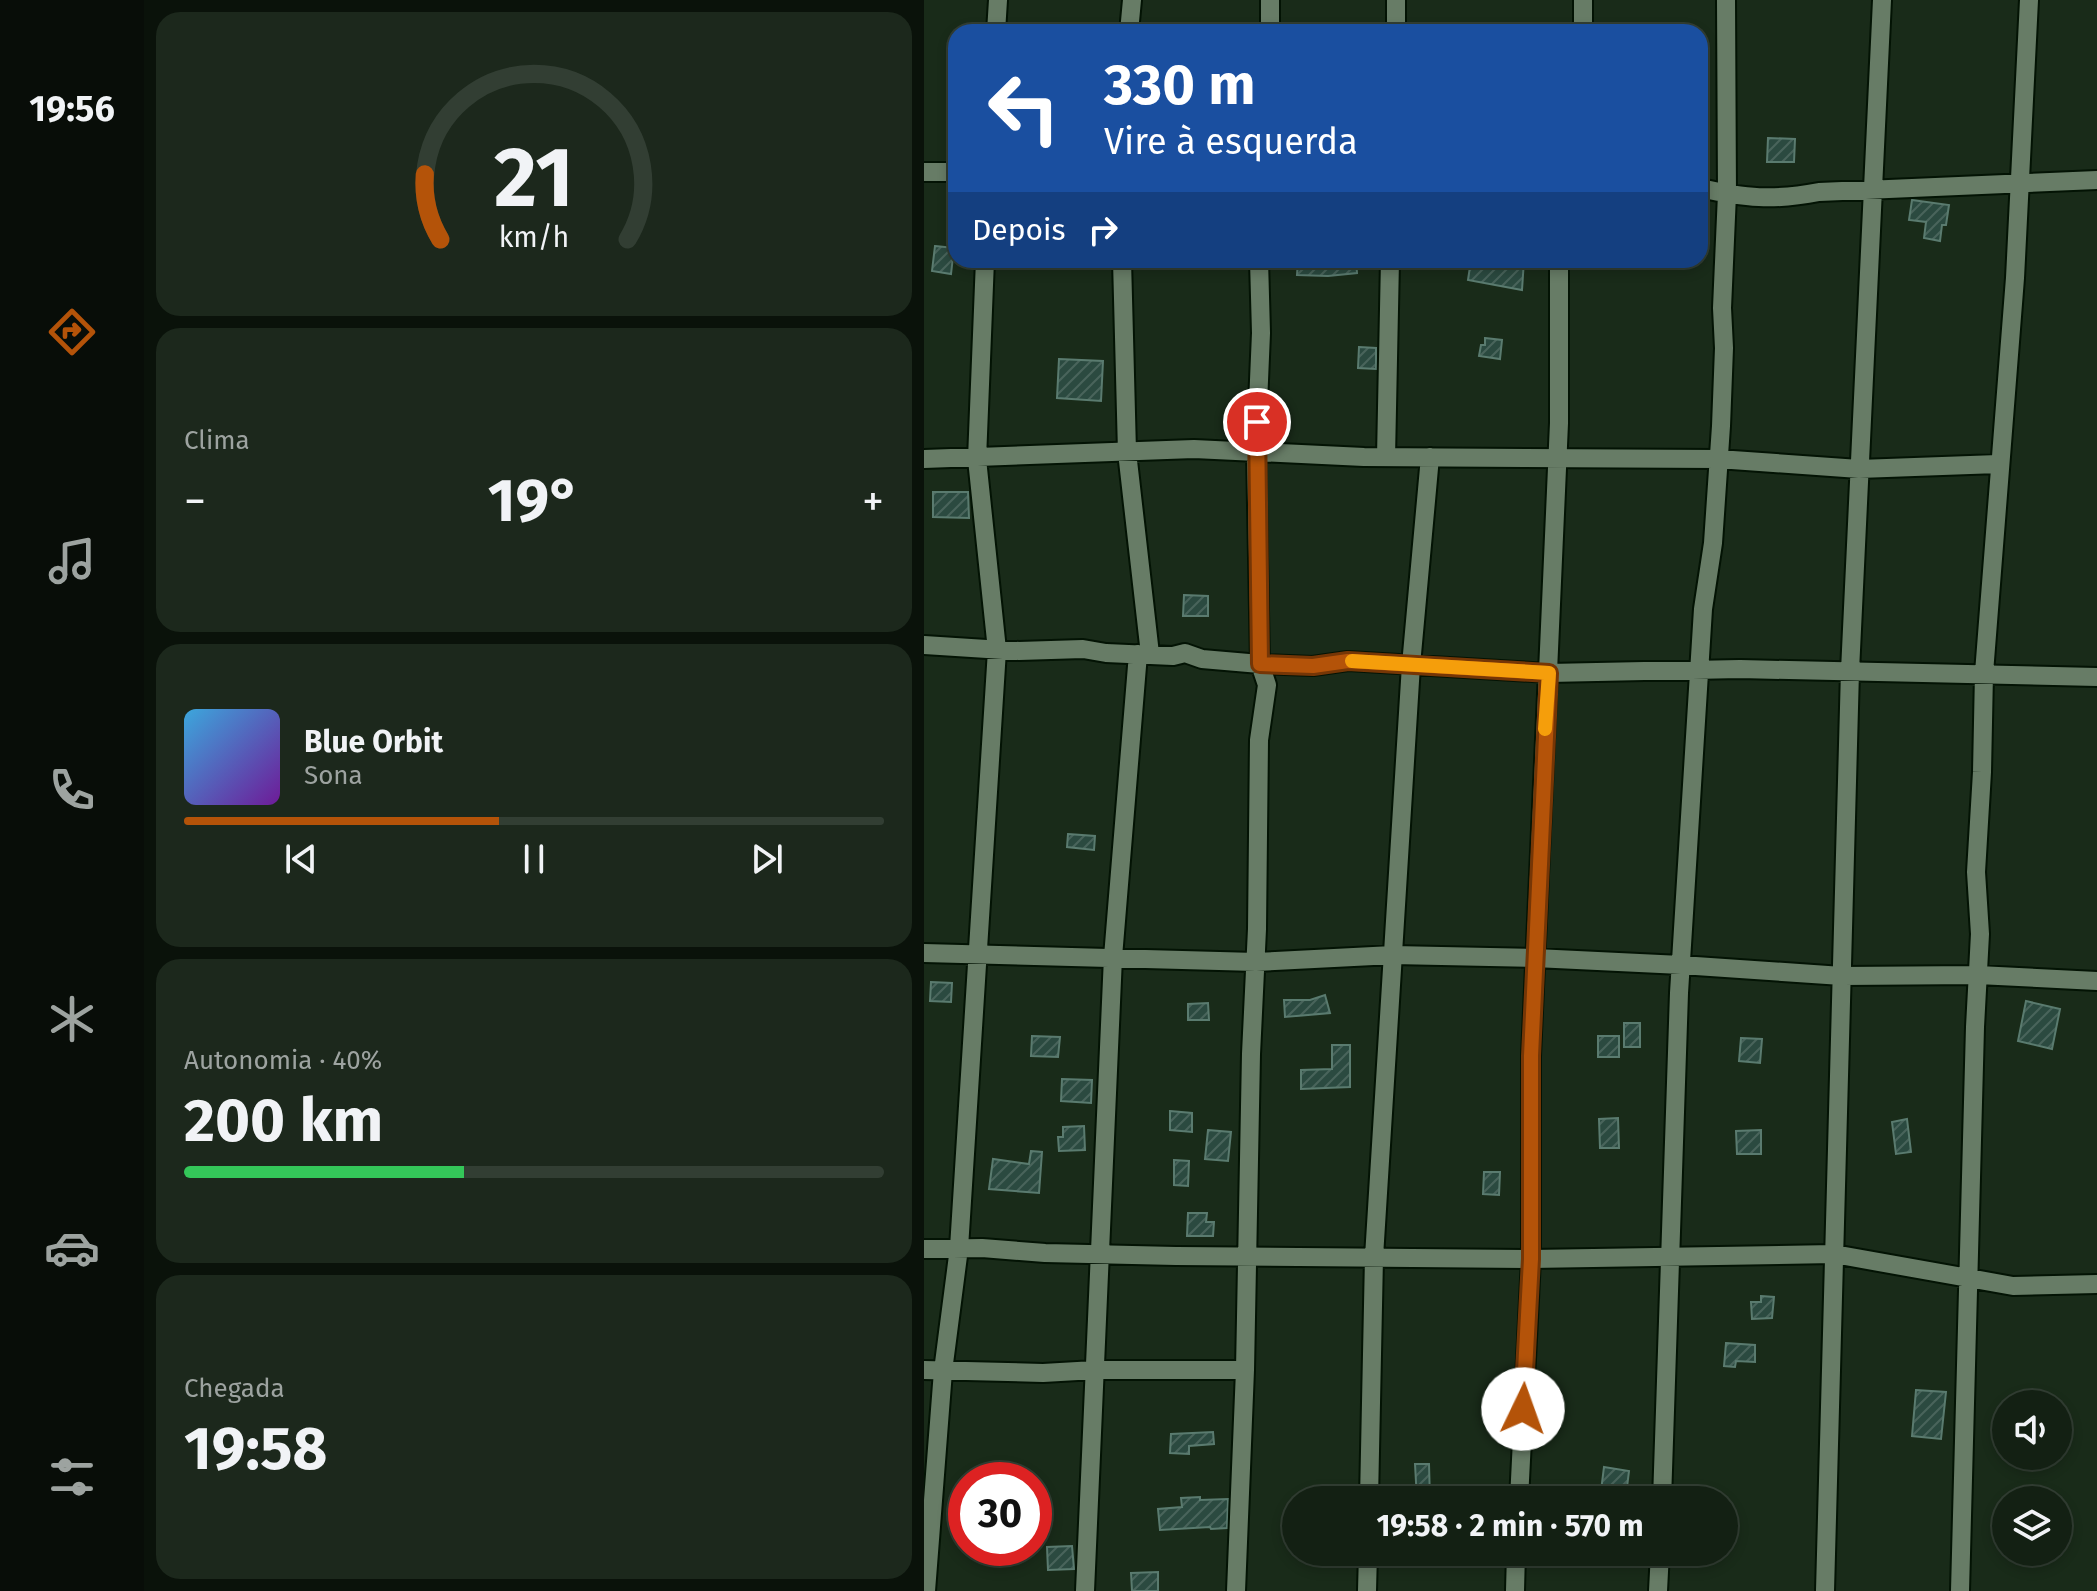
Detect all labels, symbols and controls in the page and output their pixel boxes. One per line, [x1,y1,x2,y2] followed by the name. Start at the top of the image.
[1104,52,1256,119] text: 330 m
[972,56,1076,160] icon: left
[29,87,115,131] text: 19:56
[1104,120,1358,164] text: Vire à esquerda
[494,127,574,227] text: 21
[1081,208,1125,252] icon: right
[972,212,1065,248] text: Depois
[499,220,569,255] text: km/h
[44,304,100,360] icon: directions
[1223,388,1291,456] pin
[1235,400,1279,444] icon: arrive
[184,425,250,456] text: Clima
[488,465,580,537] text: 19°
[184,475,206,528] text: −
[862,475,884,528] text: +
[44,533,100,589] icon: music
[304,724,443,760] text: Blue Orbit
[304,760,363,791] text: Sona
[44,762,100,818] icon: phone
[279,837,323,881] icon: previous
[512,837,556,881] icon: pause
[745,837,789,881] icon: next
[44,991,100,1047] icon: climate
[184,1045,382,1076] text: Autonomia · 40%
[184,1085,383,1157] text: 200 km
[44,1220,100,1276] icon: car
[1481,1367,1565,1451] position arrow
[184,1373,285,1404] text: Chegada
[1992,1390,2072,1566] map controls
[1992,1390,2072,1470] button: sound
[184,1413,327,1485] text: 19:58
[44,1449,100,1505] icon: filters
[948,1462,1052,1566] speed limit sign: 30
[1992,1486,2072,1566] button: layers
[1376,1508,1644,1544] text: 19:58 · 2 min · 570 m

